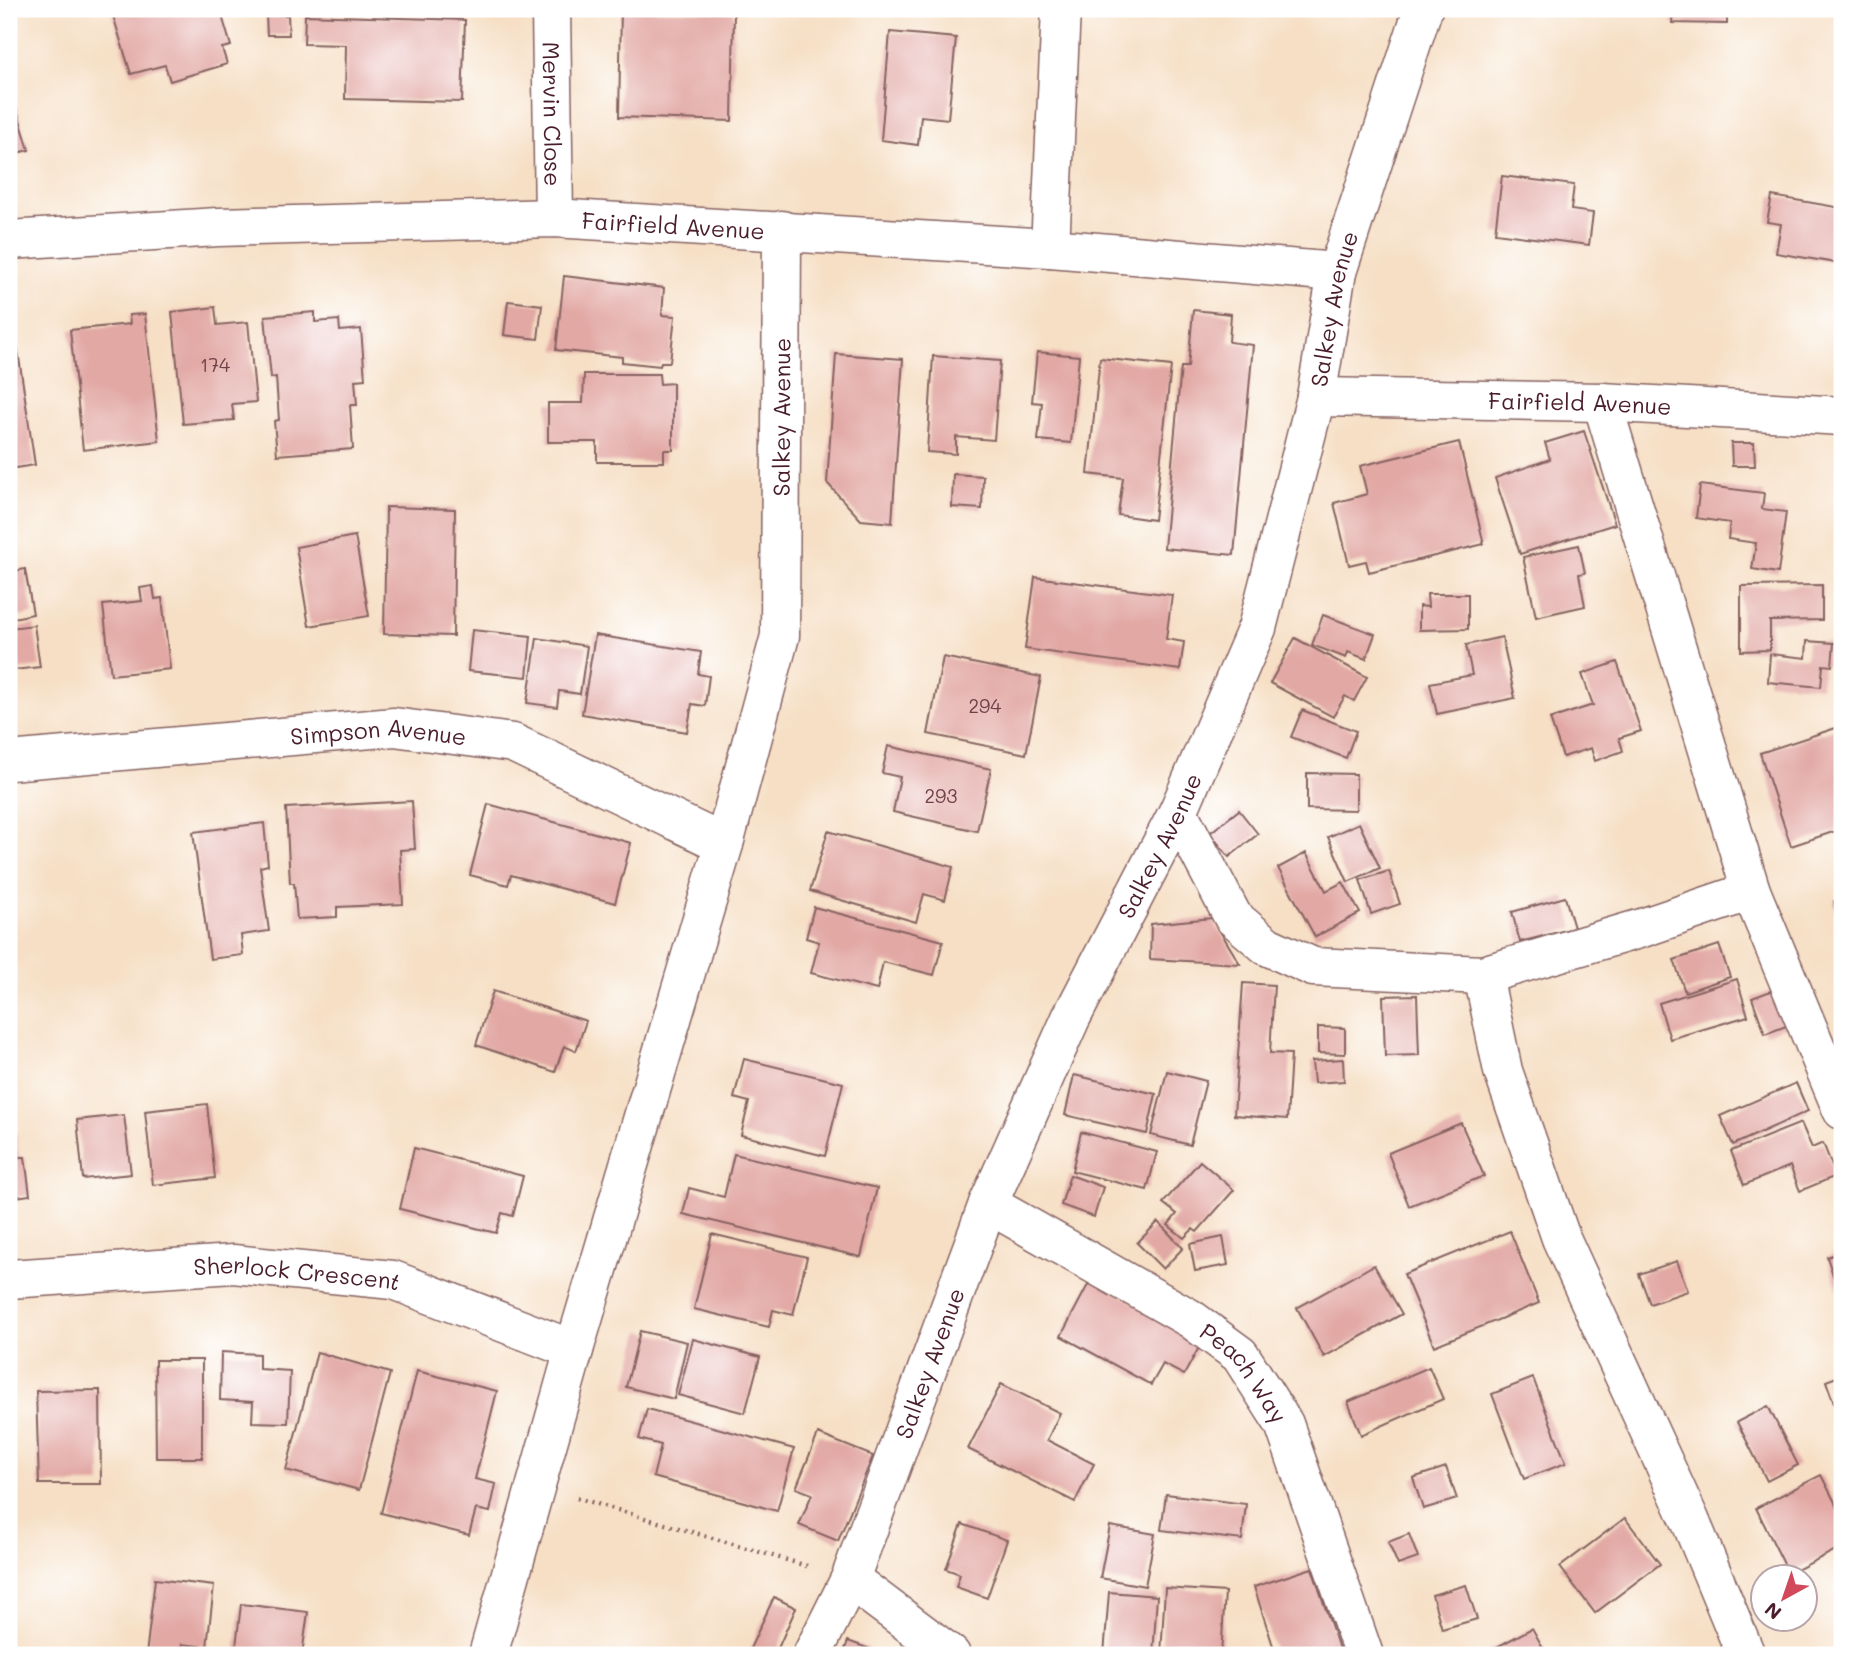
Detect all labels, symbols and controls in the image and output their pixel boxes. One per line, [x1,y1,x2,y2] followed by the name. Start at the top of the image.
[536,41,569,187] street label: Mervin Close
[581,205,766,246] street label: Fairfield Avenue
[1303,227,1364,389] street label: Salkey Avenue
[766,338,796,496] street label: Salkey Avenue
[200,352,230,377] house number: 174
[1488,385,1672,421] street label: Fairfield Avenue
[969,693,1001,718] house number: 294
[289,711,468,752] street label: Simpson Avenue
[1110,768,1208,923] street label: Salkey Avenue
[925,783,957,808] house number: 293
[192,1249,406,1297] street label: Sherlock Crescent
[888,1284,971,1443] street label: Salkey Avenue
[1194,1316,1294,1428] street label: Peach Way
[1750,1562,1820,1632] north arrow
[1759,1597,1786,1626] text: N

